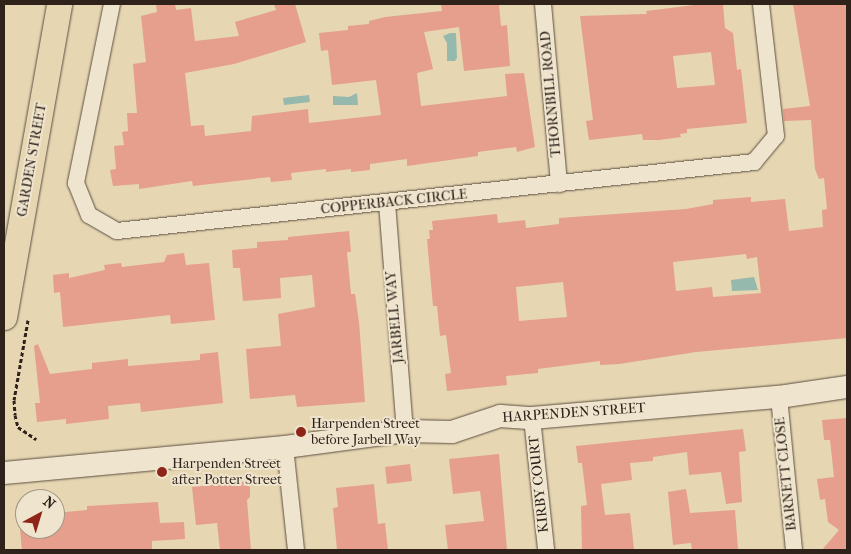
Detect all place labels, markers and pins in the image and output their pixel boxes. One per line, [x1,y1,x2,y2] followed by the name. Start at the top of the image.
[311,416,421,448] place label: Harpenden Street before Jarbell Way
[295,426,307,438] marker: Harpenden Street before Jarbell Way
[172,456,282,488] place label: Harpenden Street after Potter Street
[156,466,168,478] marker: Harpenden Street after Potter Street

